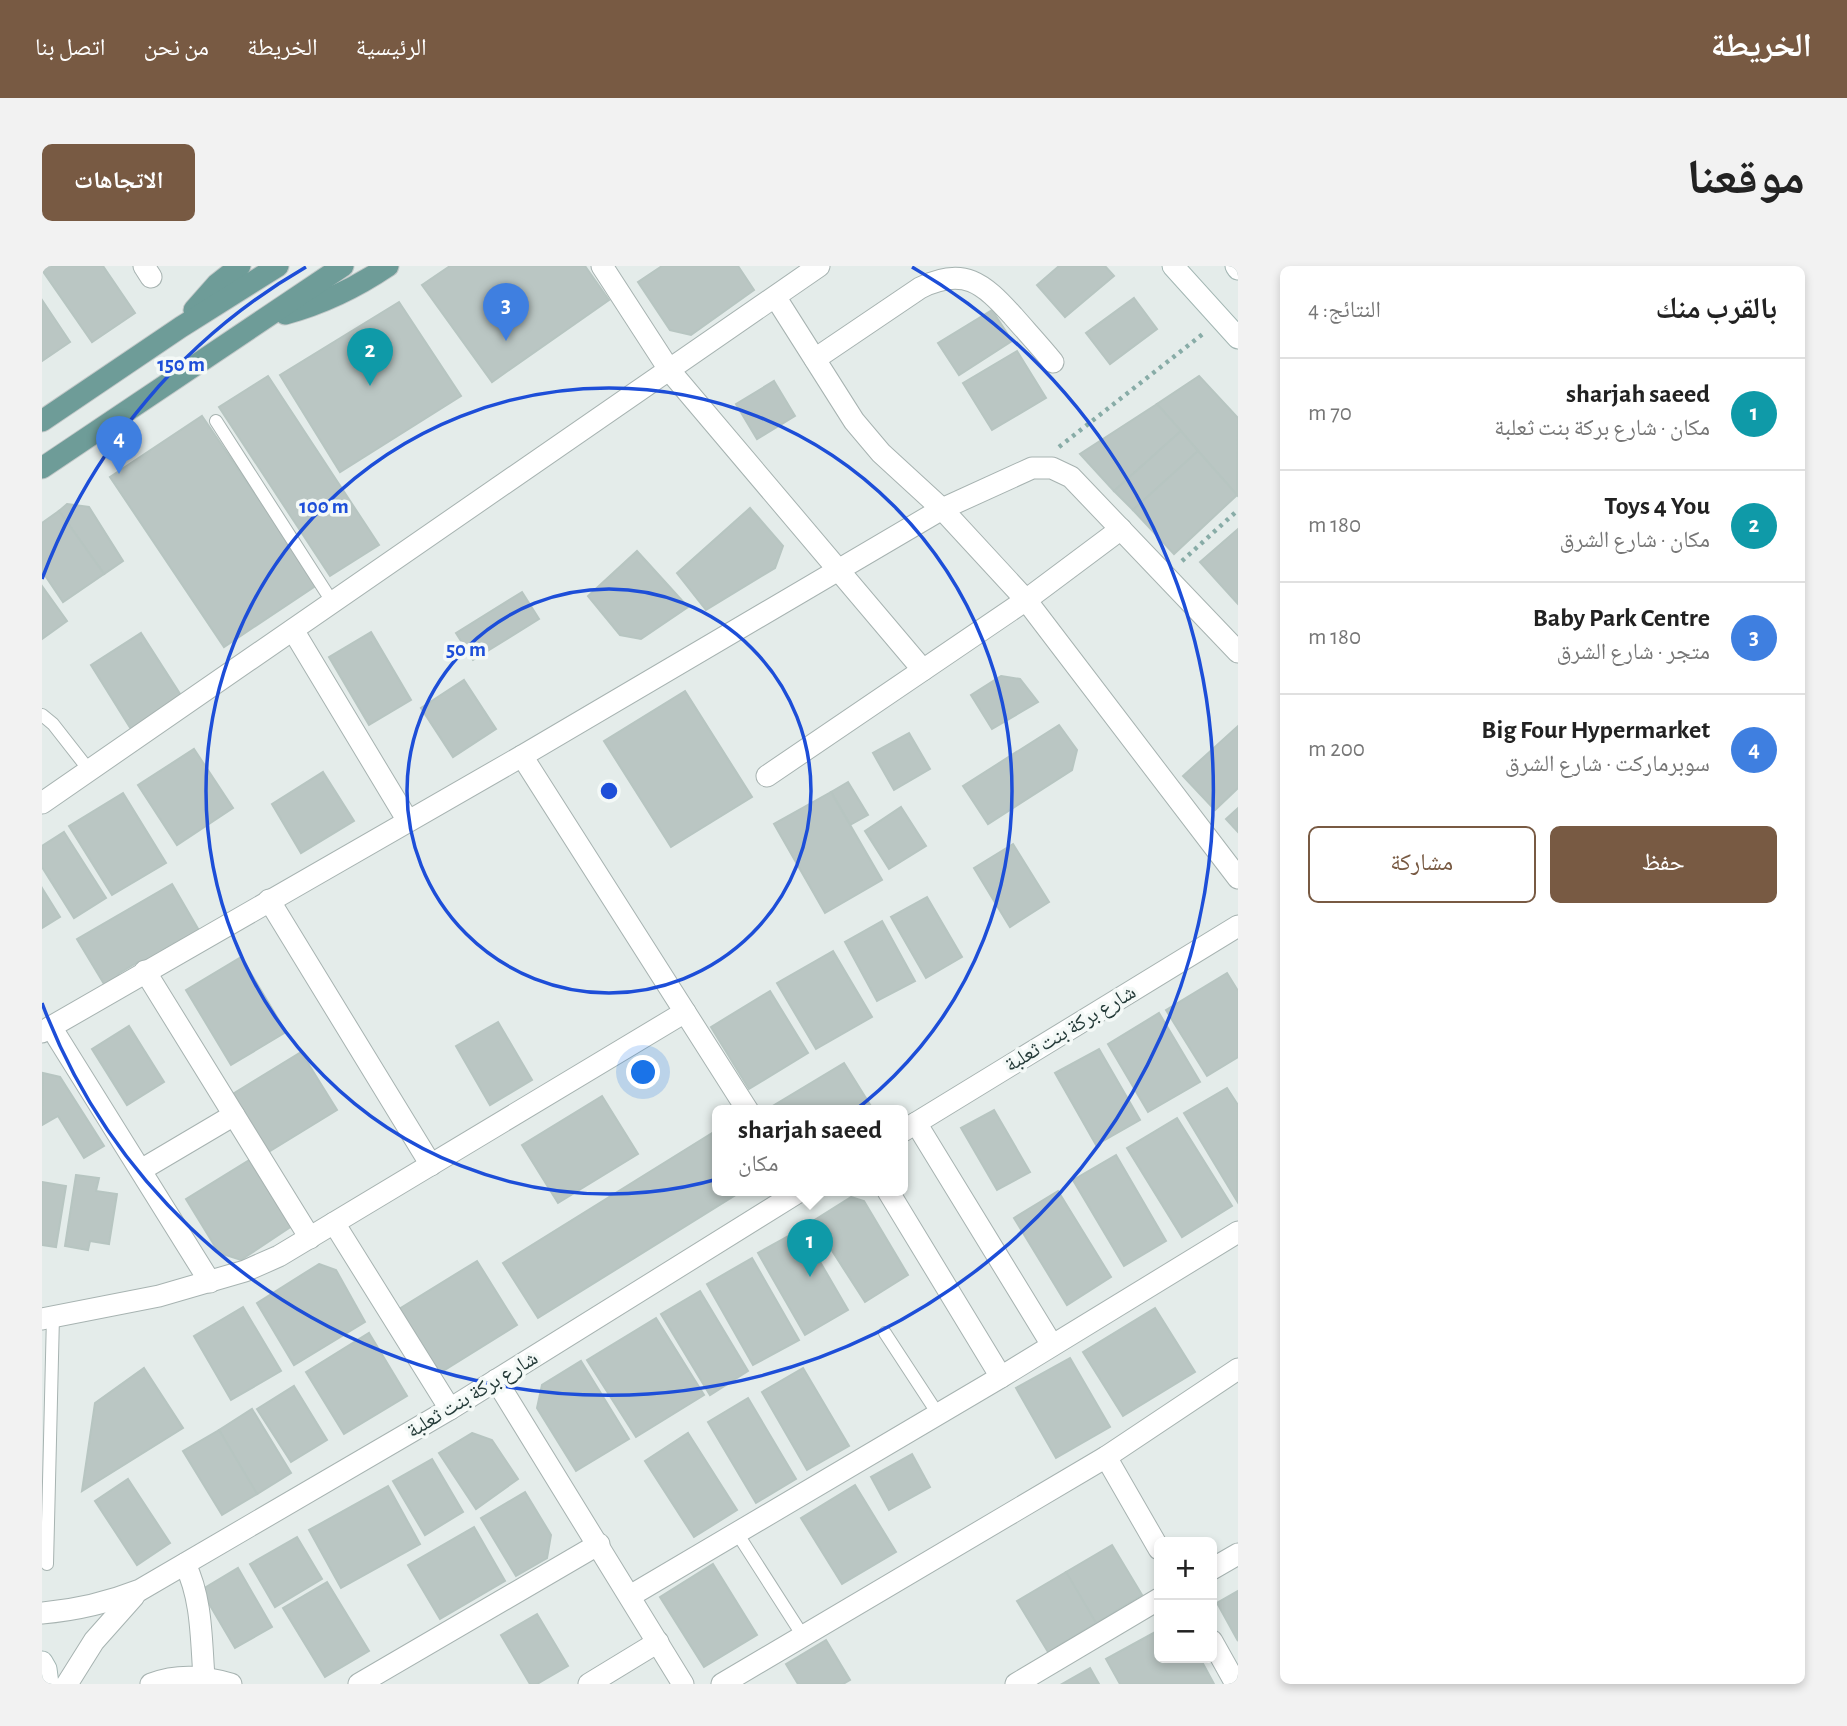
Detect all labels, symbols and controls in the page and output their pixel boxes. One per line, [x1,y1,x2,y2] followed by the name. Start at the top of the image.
[1711,30,1812,63] text: الخريطة
[35,36,105,60] text: اتصل بنا
[143,36,209,60] text: من نحن
[247,36,318,60] text: الخريطة
[356,36,427,60] text: الرئيسية
[42,144,195,221] button: الاتجاهات
[1687,154,1805,203] text: موقعنا
[483,283,529,341] pin: 3
[1655,294,1777,324] text: بالقرب منك
[1308,299,1381,322] text: النتائج: 4
[347,328,393,386] pin: 2
[157,354,205,375] text: 150 m
[1566,381,1710,407] text: sharjah saeed
[1308,402,1352,425] text: 70 m
[1750,402,1758,425] text: 1
[96,416,142,474] pin: 4
[1494,417,1710,440] text: مكان · شارع بركة بنت ثعلبة
[1604,493,1710,519] text: Toys 4 You
[299,496,349,517] text: 100 m
[1308,514,1361,537] text: 180 m
[1749,514,1759,537] text: 2
[1560,529,1710,552] text: مكان · شارع الشرق
[1533,605,1710,631] text: Baby Park Centre
[1308,626,1361,649] text: 180 m
[1749,626,1759,649] text: 3
[446,639,486,660] text: 50 m
[1556,641,1710,664] text: متجر · شارع الشرق
[1481,717,1710,743] text: Big Four Hypermarket
[1308,738,1365,761] text: 200 m
[1748,738,1760,761] text: 4
[1505,753,1710,776] text: سوبرماركت · شارع الشرق
[597,779,621,803] centre of rings
[1308,826,1536,903] button: مشاركة
[1550,826,1777,903] button: حفظ
[1001,981,1140,1077] street label: شارع بركة بنت ثعلبة
[626,1055,660,1089] your location
[712,1105,908,1196] popup
[738,1117,882,1143] text: sharjah saeed
[738,1153,778,1176] text: مكان
[787,1219,833,1277] pin: 1
[403,1347,542,1443] street label: شارع بركة بنت ثعلبة
[1154,1537,1217,1663] map controls
[1154,1537,1217,1600] button: +
[1154,1600,1217,1663] button: −

